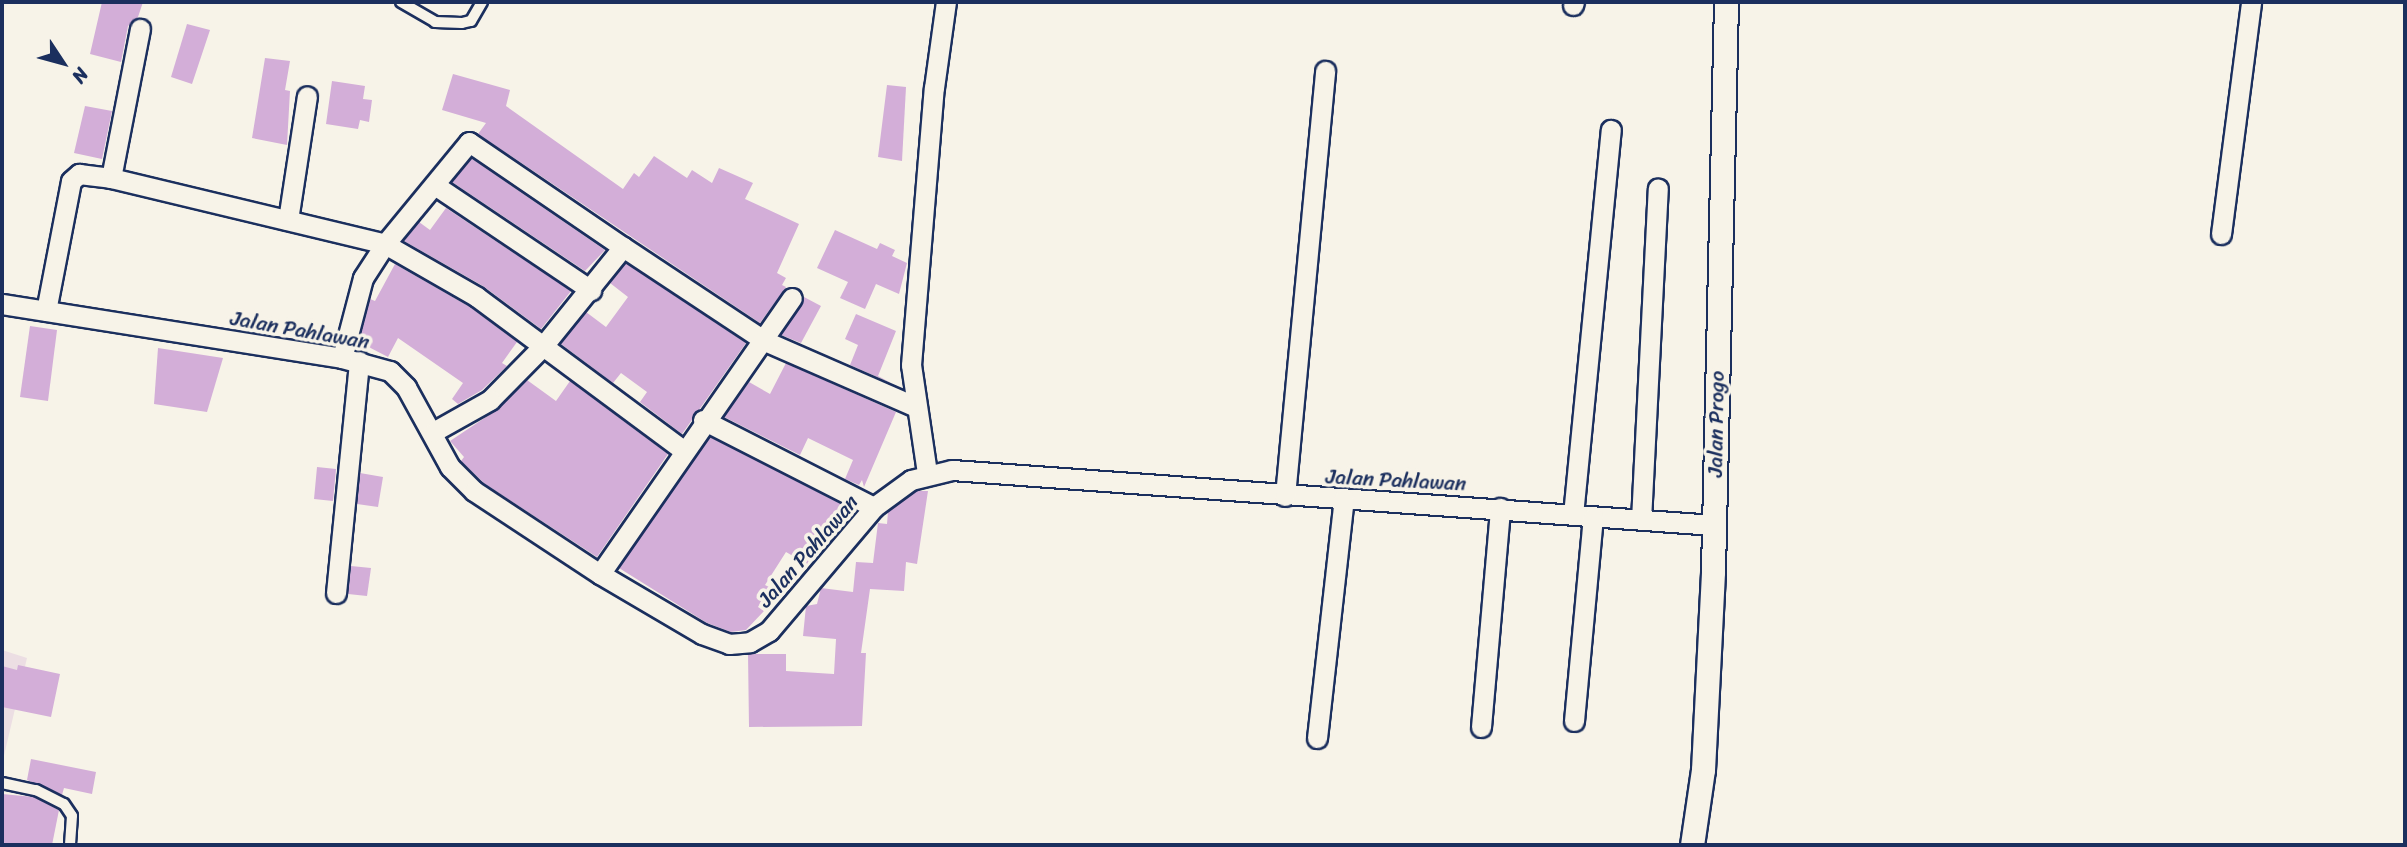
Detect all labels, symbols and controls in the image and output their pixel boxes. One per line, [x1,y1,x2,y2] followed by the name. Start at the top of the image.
[28,28,98,98] north arrow
[63,61,98,91] text: N
[228,305,372,355] street label: Jalan Pahlawan
[1702,370,1730,478] street label: Jalan Progo
[1325,464,1467,496] street label: Jalan Pahlawan
[752,490,864,612] street label: Jalan Pahlawan

